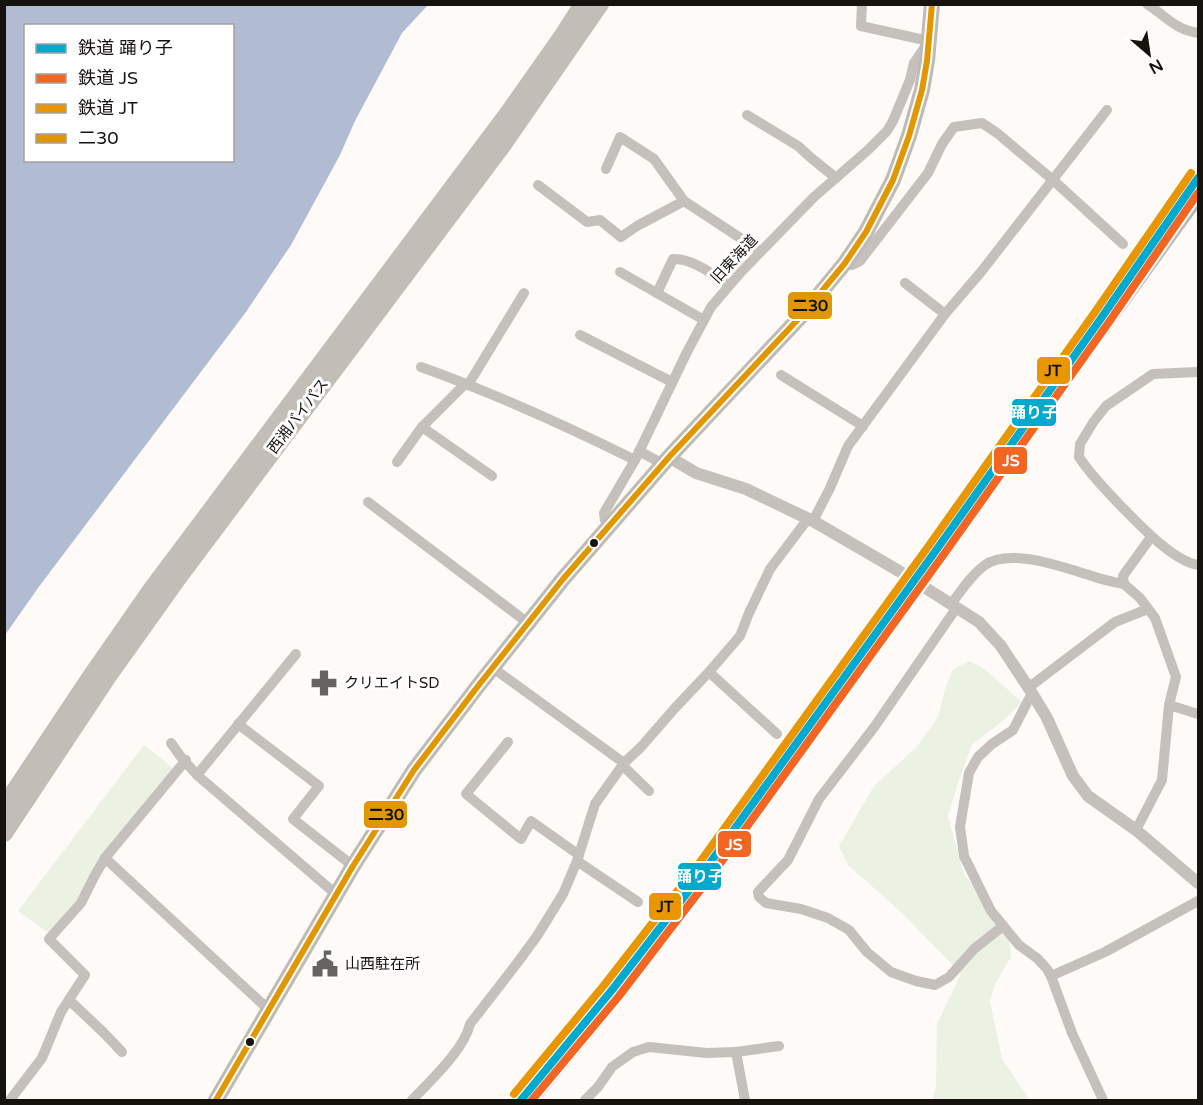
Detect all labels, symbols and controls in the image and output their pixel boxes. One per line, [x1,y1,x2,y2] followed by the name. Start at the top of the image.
[24,24,234,162] legend
[1119,24,1179,84] north arrow
[78,37,173,59] text: 鉄道 踊り子
[1145,54,1166,78] text: N
[78,67,138,89] text: 鉄道 JS
[78,97,138,119] text: 鉄道 JT
[78,127,119,149] text: 二30
[707,231,761,287] street label: 旧東海道
[787,291,833,320] line badge: 二30
[792,296,828,316] text: 二30
[1036,356,1071,385] line badge: JT
[1043,361,1062,381] text: JT
[264,375,332,457] street label: 西湘バイパス
[1011,398,1057,427] line badge: 踊り子
[1010,403,1058,423] text: 踊り子
[993,446,1028,475] line badge: JS
[1001,451,1020,471] text: JS
[588,537,600,549] unlabelled marker
[309,668,339,698] pharmacy icon: クリエイトSD
[344,674,440,692] place label: クリエイトSD
[363,800,408,829] line badge: 二30
[368,805,404,825] text: 二30
[717,830,752,858] line badge: JS
[724,835,743,855] text: JS
[677,862,722,891] line badge: 踊り子
[676,867,724,887] text: 踊り子
[648,892,682,921] line badge: JT
[655,897,674,917] text: JT
[310,949,340,979] public building icon: 山西駐在所
[345,955,420,973] place label: 山西駐在所
[244,1036,256,1048] unlabelled marker

